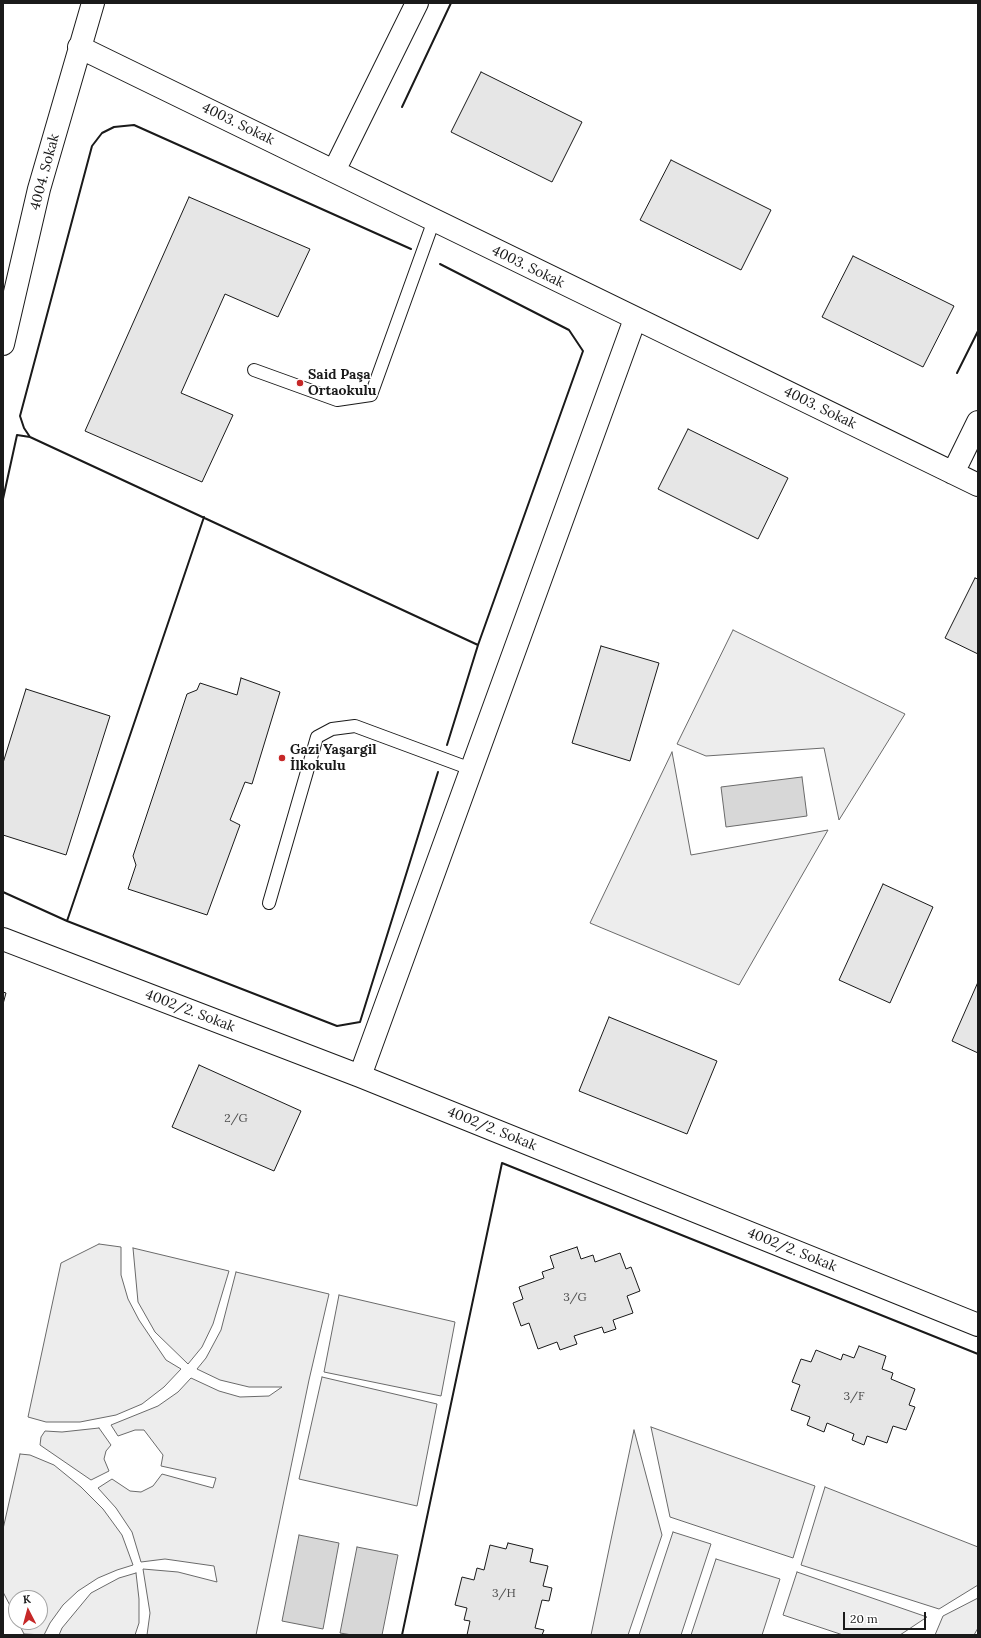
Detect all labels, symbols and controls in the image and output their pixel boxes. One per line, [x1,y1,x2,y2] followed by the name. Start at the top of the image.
[199,99,277,149] street label: 4003. Sokak
[27,132,63,212] street label: 4004. Sokak
[489,242,567,292] street label: 4003. Sokak
[308,367,376,400] place label: Said Paşa Ortaokulu
[295,378,305,388] marker: Said Paşa Ortaokulu
[781,383,859,433] street label: 4003. Sokak
[290,742,377,774] place label: Gazi Yaşargil İlkokulu
[277,753,287,763] marker: Gazi Yaşargil İlkokulu
[143,986,237,1036] street label: 4002/2. Sokak
[445,1103,539,1155] street label: 4002/2. Sokak
[224,1112,248,1126] house number: 2/G
[745,1224,839,1276] street label: 4002/2. Sokak
[563,1291,587,1305] house number: 3/G
[843,1390,865,1404] house number: 3/F
[492,1587,516,1601] house number: 3/H
[8,1590,48,1630] north arrow
[22,1592,31,1606] text: K
[845,1604,928,1630] scale bar
[850,1611,878,1626] text: 20 m

